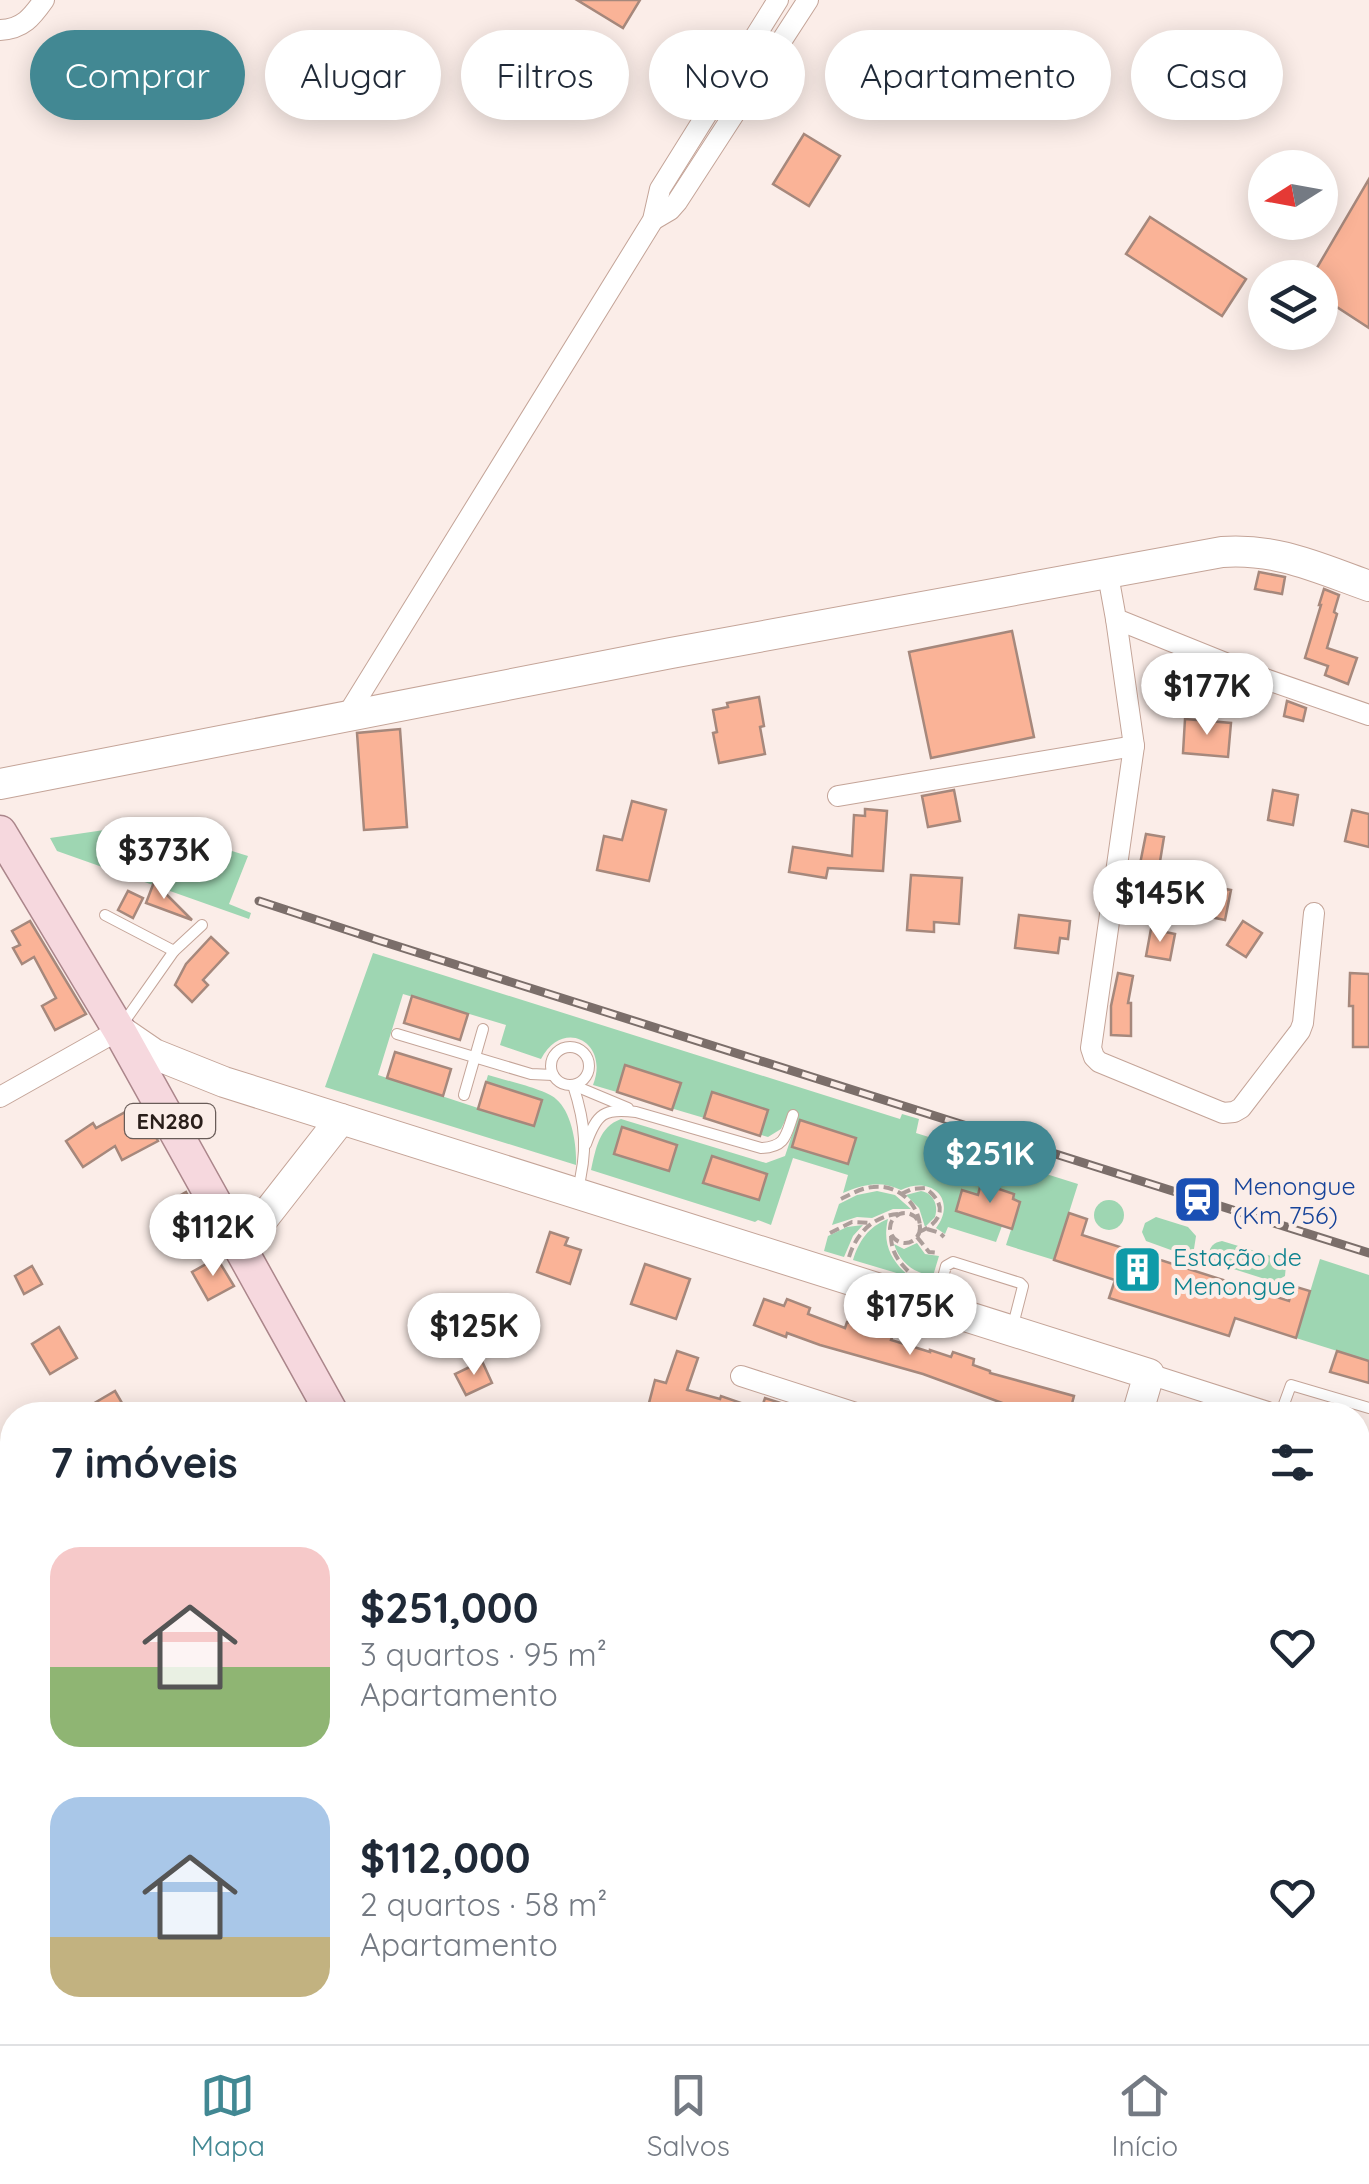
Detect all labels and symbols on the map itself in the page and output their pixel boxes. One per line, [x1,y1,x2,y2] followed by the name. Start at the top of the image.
[1248,150,1338,240] north arrow
[1137,653,1277,738] pin: $177K
[94,817,234,902] pin: $373K
[1090,860,1230,945] pin: $145K
[125,1104,215,1138] road number: EN280
[920,1121,1060,1206] pin: $251K
[1233,1170,1356,1230] place label: Menongue (Km 756)
[1172,1173,1224,1225] station icon: Menongue (Km 756)
[143,1194,283,1279] pin: $112K
[1173,1241,1302,1301] place label: Estação de Menongue
[1112,1244,1164,1296] building icon: Estação de Menongue
[840,1273,980,1358] pin: $175K
[404,1293,544,1378] pin: $125K

